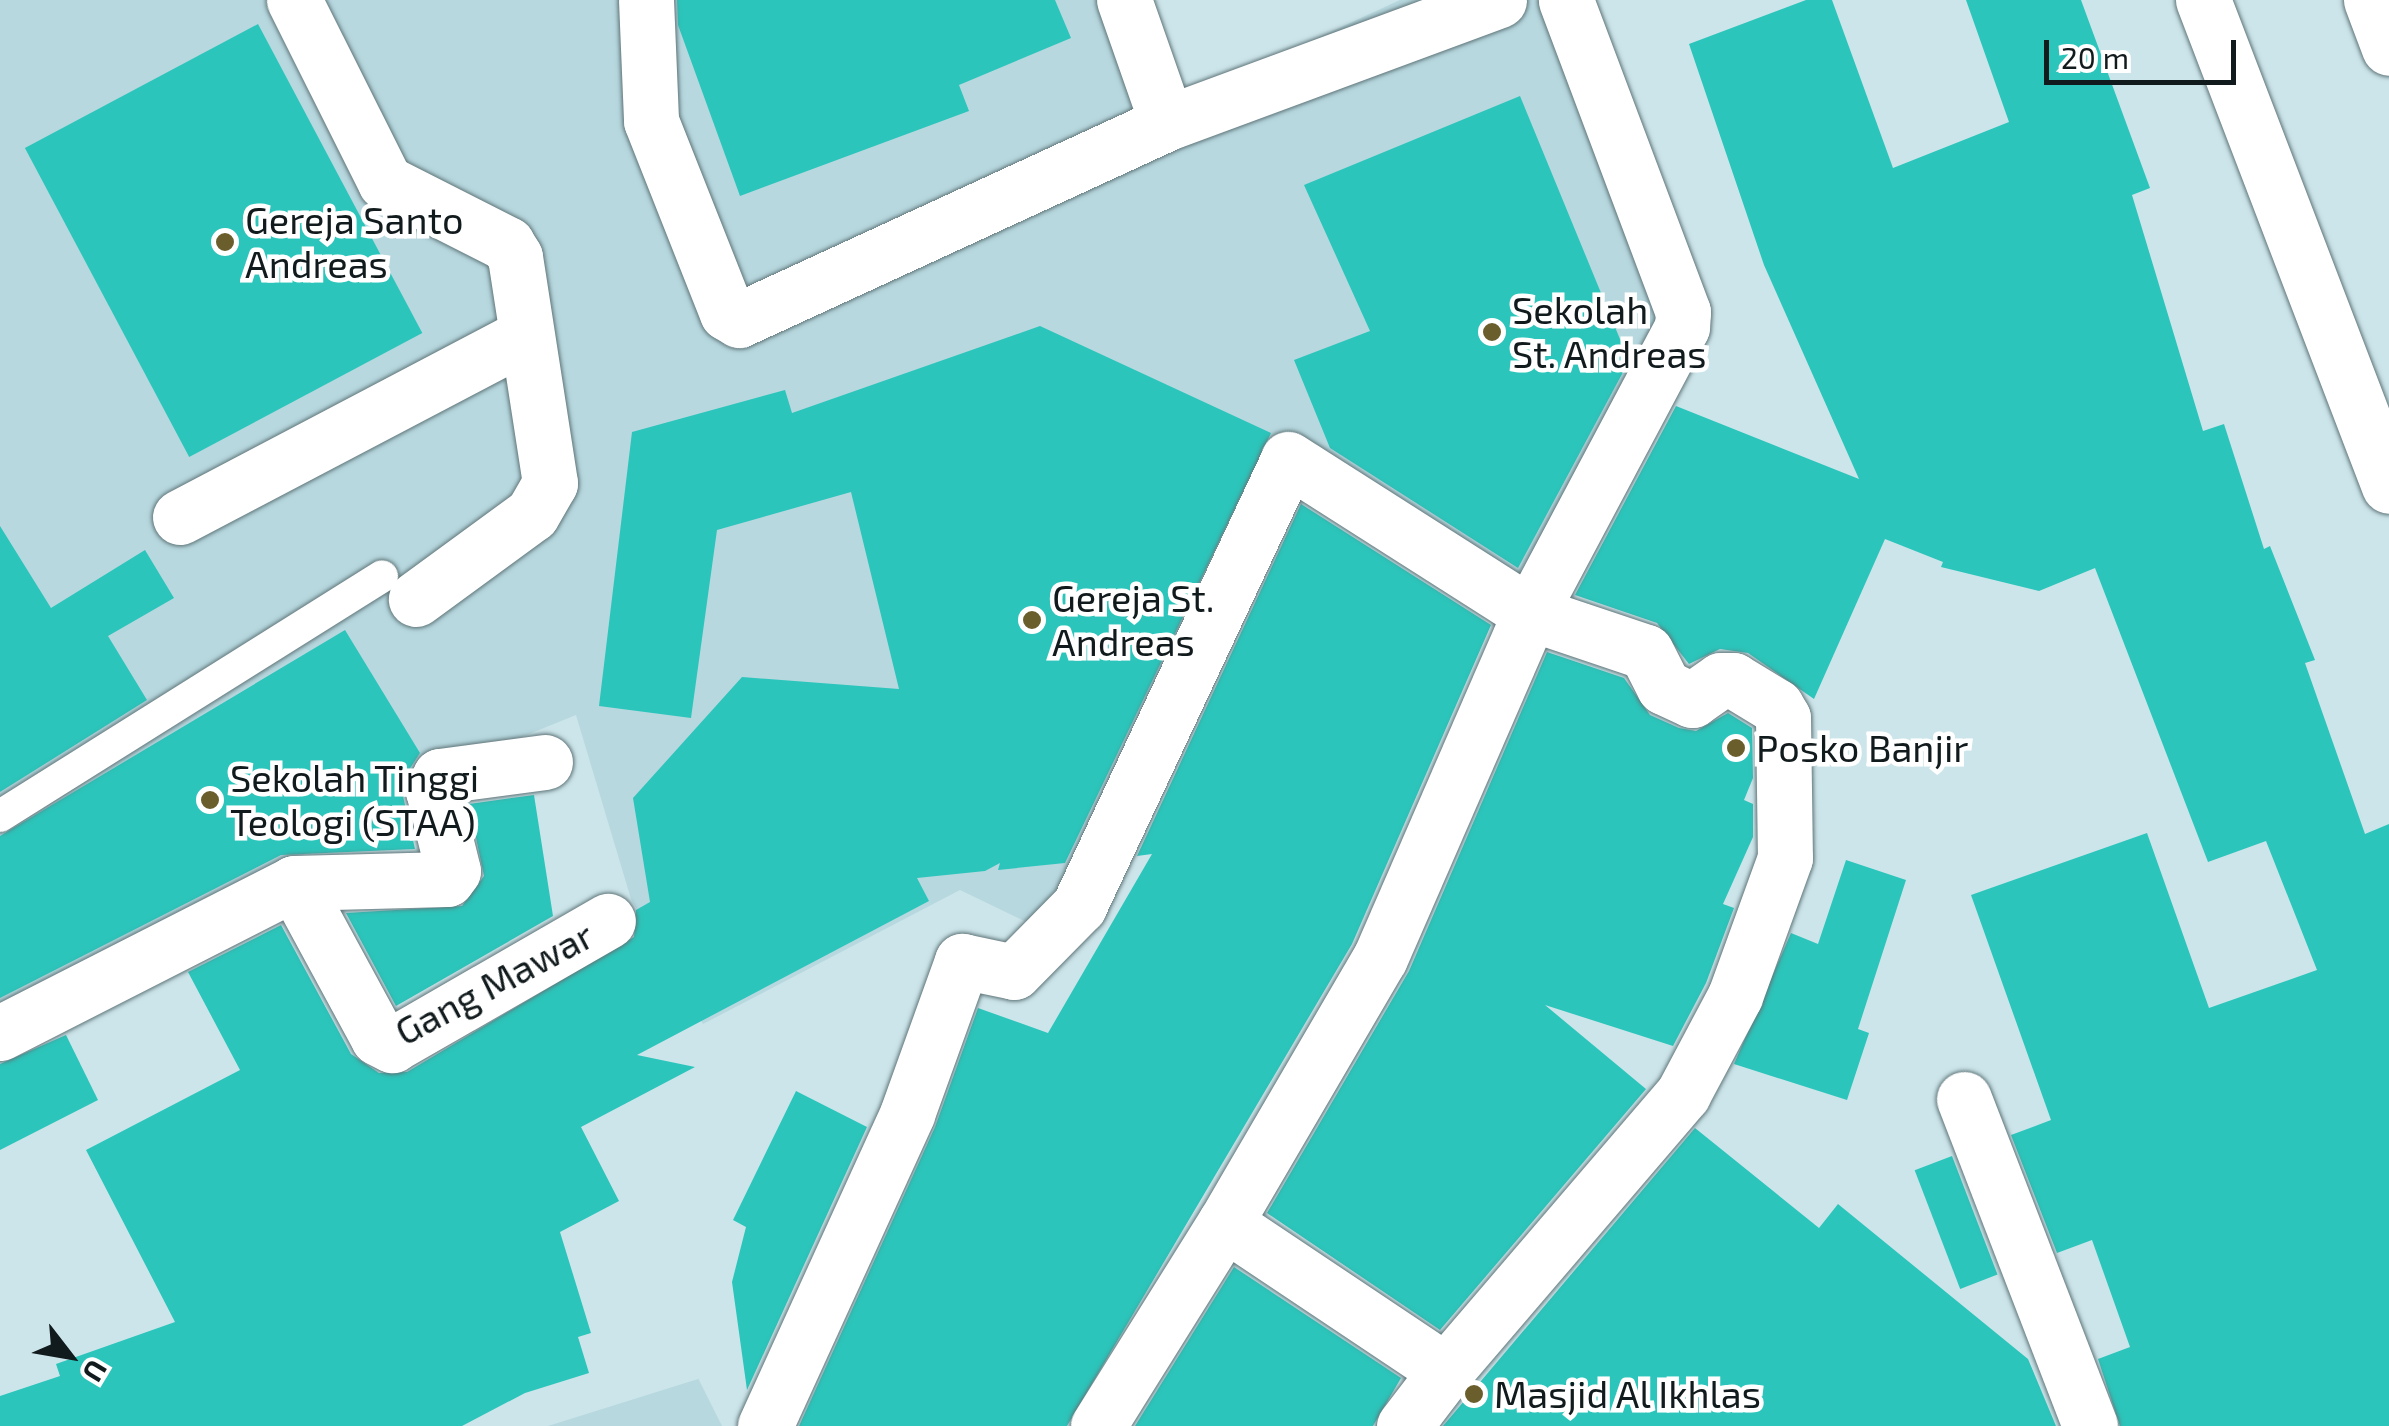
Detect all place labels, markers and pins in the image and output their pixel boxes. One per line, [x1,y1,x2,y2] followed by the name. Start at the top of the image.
[245,197,464,286] place label: Gereja Santo Andreas
[214,231,236,253] marker: Gereja Santo Andreas
[1512,287,1708,376] place label: Sekolah St. Andreas
[1481,321,1503,343] marker: Sekolah St. Andreas
[1052,575,1215,664] place label: Gereja St. Andreas
[1021,609,1043,631] marker: Gereja St. Andreas
[1756,725,1969,771] place label: Posko Banjir
[1725,737,1747,759] marker: Posko Banjir
[230,755,480,844] place label: Sekolah Tinggi Teologi (STAA)
[199,789,221,811] marker: Sekolah Tinggi Teologi (STAA)
[1494,1371,1763,1417] place label: Masjid Al Ikhlas
[1463,1383,1485,1405] marker: Masjid Al Ikhlas

